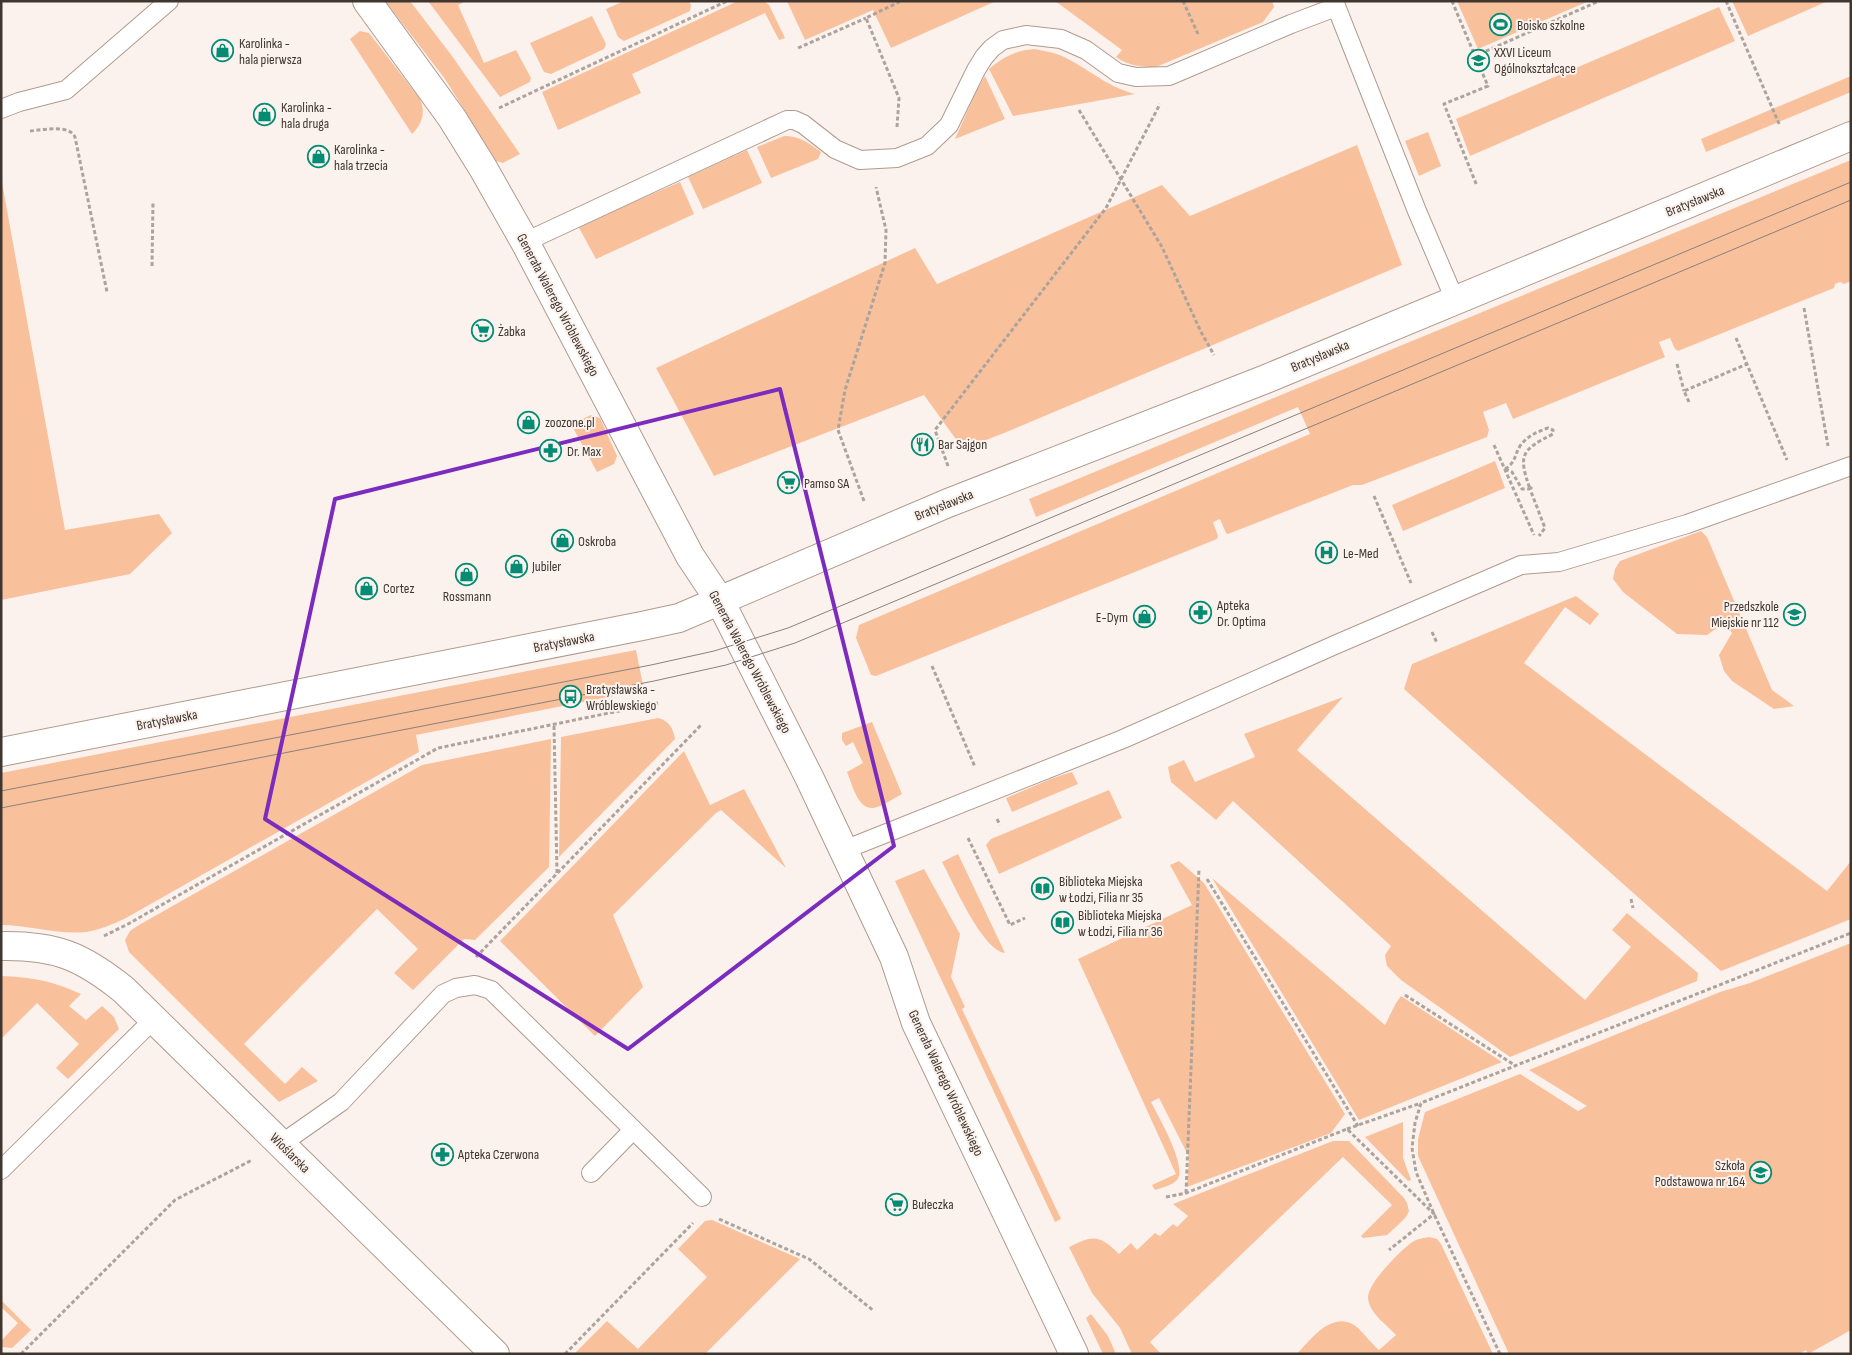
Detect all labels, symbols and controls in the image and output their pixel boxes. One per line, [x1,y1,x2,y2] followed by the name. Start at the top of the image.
[1489,13,1513,37] sports icon: Boisko szkolne
[1517,17,1585,34] place label: Boisko szkolne
[239,35,302,68] place label: Karolinka - hala pierwsza
[211,39,235,63] shop icon: Karolinka - hala pierwsza
[1493,44,1576,77] place label: XXVI Liceum Ogólnokształcące
[1466,48,1490,72] school or university icon: XXVI Liceum Ogólnokształcące
[281,99,332,132] place label: Karolinka - hala druga
[253,103,277,127] shop icon: Karolinka - hala druga
[334,141,388,174] place label: Karolinka - hala trzecia
[306,145,330,169] shop icon: Karolinka - hala trzecia
[1663,182,1727,220] street label: Bratysławska
[513,231,603,380] street label: Generała Walerego Wróblewskiego
[470,319,494,343] supermarket icon: Żabka
[498,323,526,340] place label: Żabka
[1288,336,1352,376] street label: Bratysławska
[517,410,541,434] shop icon: zoozone.pl
[545,414,595,431] place label: zoozone.pl
[910,432,934,456] restaurant icon: Bar Sajgon
[938,436,987,453] place label: Bar Sajgon
[539,439,563,463] pharmacy icon: Dr. Max
[567,443,602,460] place label: Dr. Max
[776,471,800,495] supermarket icon: Pamso SA
[804,475,850,492] place label: Pamso SA
[912,486,976,524] street label: Bratysławska
[550,529,574,553] shop icon: Oskroba
[578,533,616,550] place label: Oskroba
[1315,541,1339,565] hospital icon: Le-Med
[1343,545,1379,562] place label: Le-Med
[504,554,528,578] shop icon: Jubiler
[531,558,561,575] place label: Jubiler
[455,562,479,586] shop icon: Rossmann
[355,576,379,600] shop icon: Cortez
[383,580,414,597] place label: Cortez
[443,588,491,605] place label: Rossmann
[705,588,795,737] street label: Generała Walerego Wróblewskiego
[1216,597,1266,630] place label: Apteka Dr. Optima
[1711,598,1779,631] place label: Przedszkole Miejskie nr 112
[1189,601,1213,625] pharmacy icon: Apteka Dr. Optima
[1783,602,1807,626] school or university icon: Przedszkole Miejskie nr 112
[1132,605,1156,629] shop icon: E-Dym
[1096,609,1128,626] place label: E-Dym
[532,628,596,656] street label: Bratysławska
[586,681,657,714] place label: Bratysławska - Wróblewskiego
[558,685,582,709] bus stop icon: Bratysławska - Wróblewskiego
[135,706,199,734] street label: Bratysławska
[1059,873,1144,906] place label: Biblioteka Miejska w Łodzi, Filia nr 35
[1031,877,1055,901] library icon: Biblioteka Miejska w Łodzi, Filia nr 35
[1078,907,1163,940] place label: Biblioteka Miejska w Łodzi, Filia nr 36
[1050,911,1074,935] library icon: Biblioteka Miejska w Łodzi, Filia nr 36
[905,1007,987,1159] street label: Generała Walerego Wróblewskiego
[266,1129,314,1177] street label: Wioślarska
[430,1142,454,1166] pharmacy icon: Apteka Czerwona
[457,1146,539,1163] place label: Apteka Czerwona
[1655,1157,1745,1190] place label: Szkoła Podstawowa nr 164
[1749,1161,1773,1185] school or university icon: Szkoła Podstawowa nr 164
[884,1192,908,1216] supermarket icon: Bułeczka
[912,1196,954,1213] place label: Bułeczka

